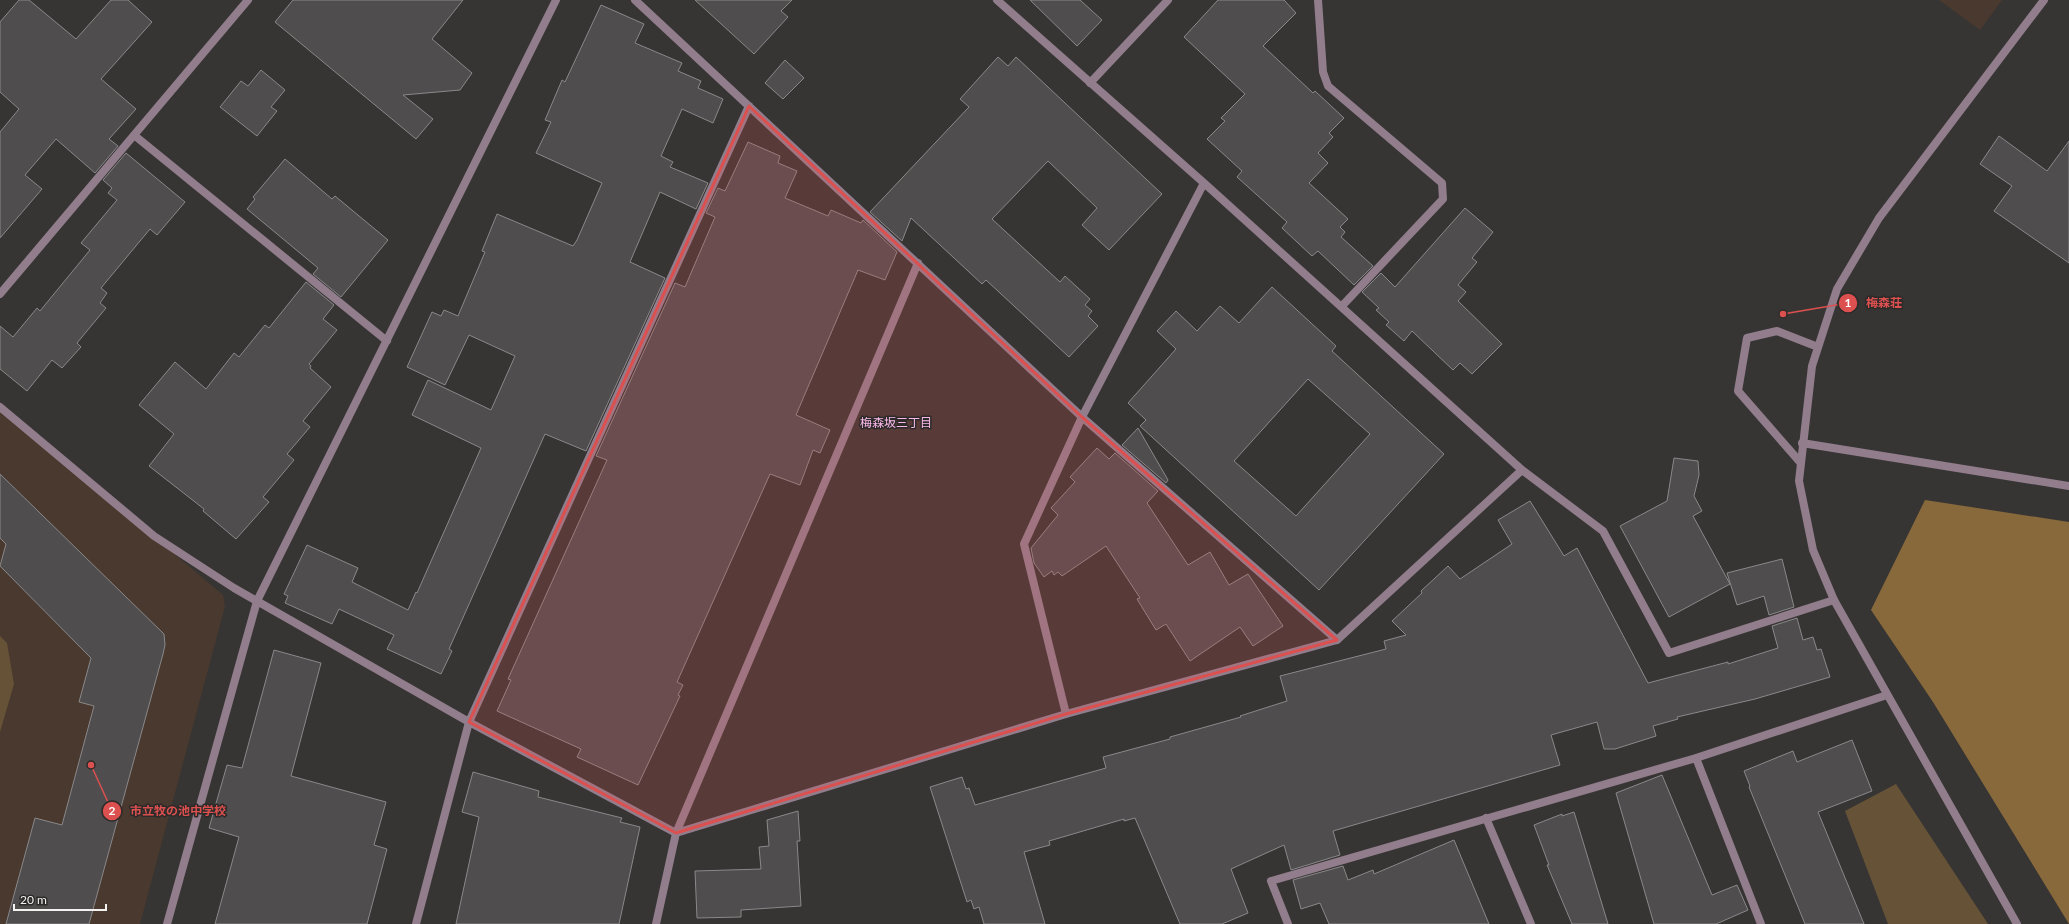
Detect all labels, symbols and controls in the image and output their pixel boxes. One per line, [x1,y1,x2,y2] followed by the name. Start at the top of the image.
[1838,291,1910,315] callout: 梅森荘
[1845,295,1852,310] text: 1
[1866,295,1902,310] text: 梅森荘
[860,415,932,430] district label: 梅森坂三丁目
[102,799,234,823] callout: 市立牧の池中学校
[109,803,116,818] text: 2
[130,803,226,818] text: 市立牧の池中学校
[14,886,106,912] scale bar
[20,892,47,907] text: 20 m

